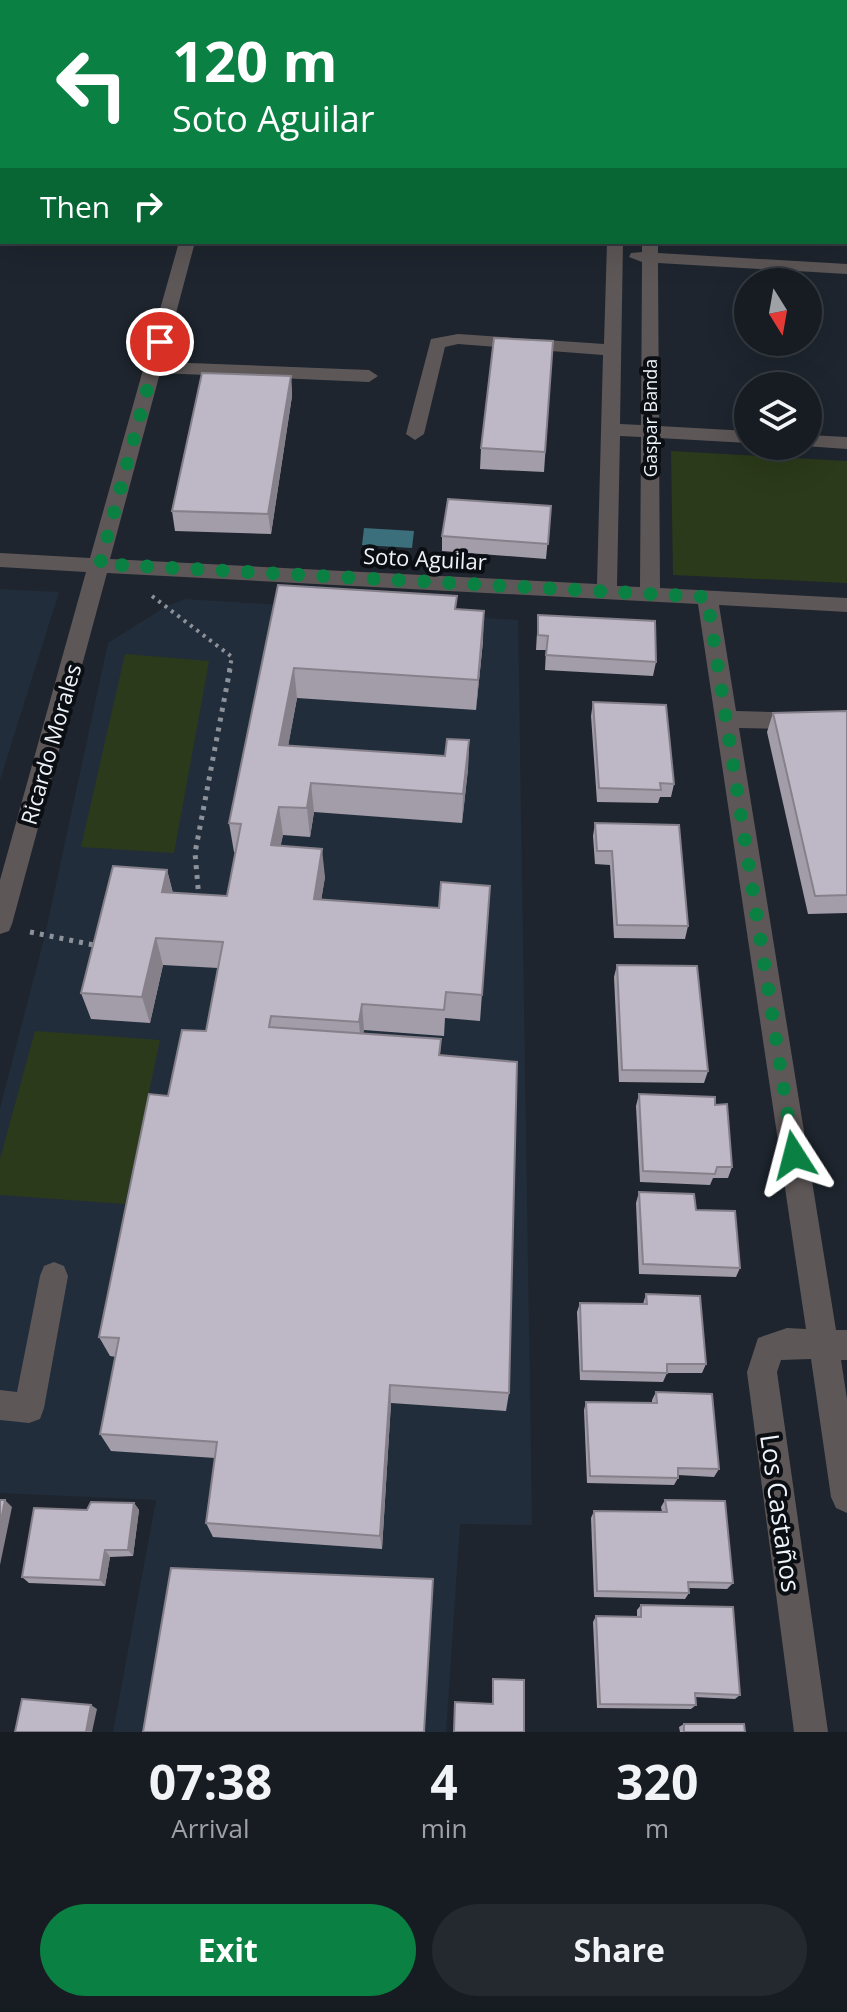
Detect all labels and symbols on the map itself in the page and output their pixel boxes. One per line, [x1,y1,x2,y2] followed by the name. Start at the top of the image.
[734,268,822,356] north arrow
[126,308,194,376] pin
[638,359,662,477] street label: Gaspar Banda
[362,540,488,576] street label: Soto Aguilar
[13,660,87,828] street label: Ricardo Morales
[752,1113,836,1197] position arrow
[752,1432,810,1594] street label: Los Castaños

